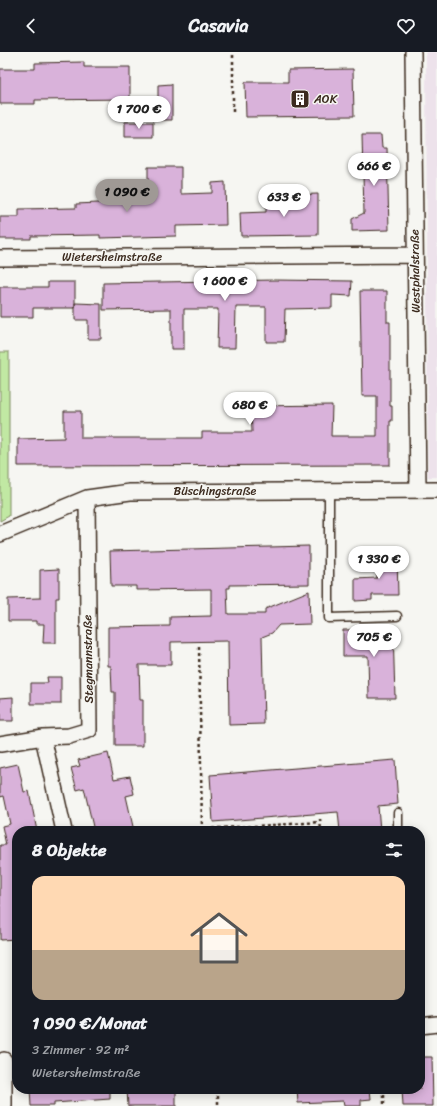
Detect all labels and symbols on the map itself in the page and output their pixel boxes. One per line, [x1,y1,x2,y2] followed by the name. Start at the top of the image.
[289,88,311,110] building icon: AOK
[313,88,338,110] place label: AOK
[102,96,176,130] pin: 1 700 €
[346,153,402,187] pin: 666 €
[90,179,164,213] pin: 1 090 €
[256,184,312,218] pin: 633 €
[403,229,427,313] street label: Westphalstraße
[62,246,162,268] street label: Wietersheimstraße
[188,268,262,302] pin: 1 600 €
[222,392,278,426] pin: 680 €
[174,480,257,502] street label: Büschingstraße
[342,546,416,580] pin: 1 330 €
[76,614,100,704] street label: Stegmannstraße
[346,624,402,658] pin: 705 €

